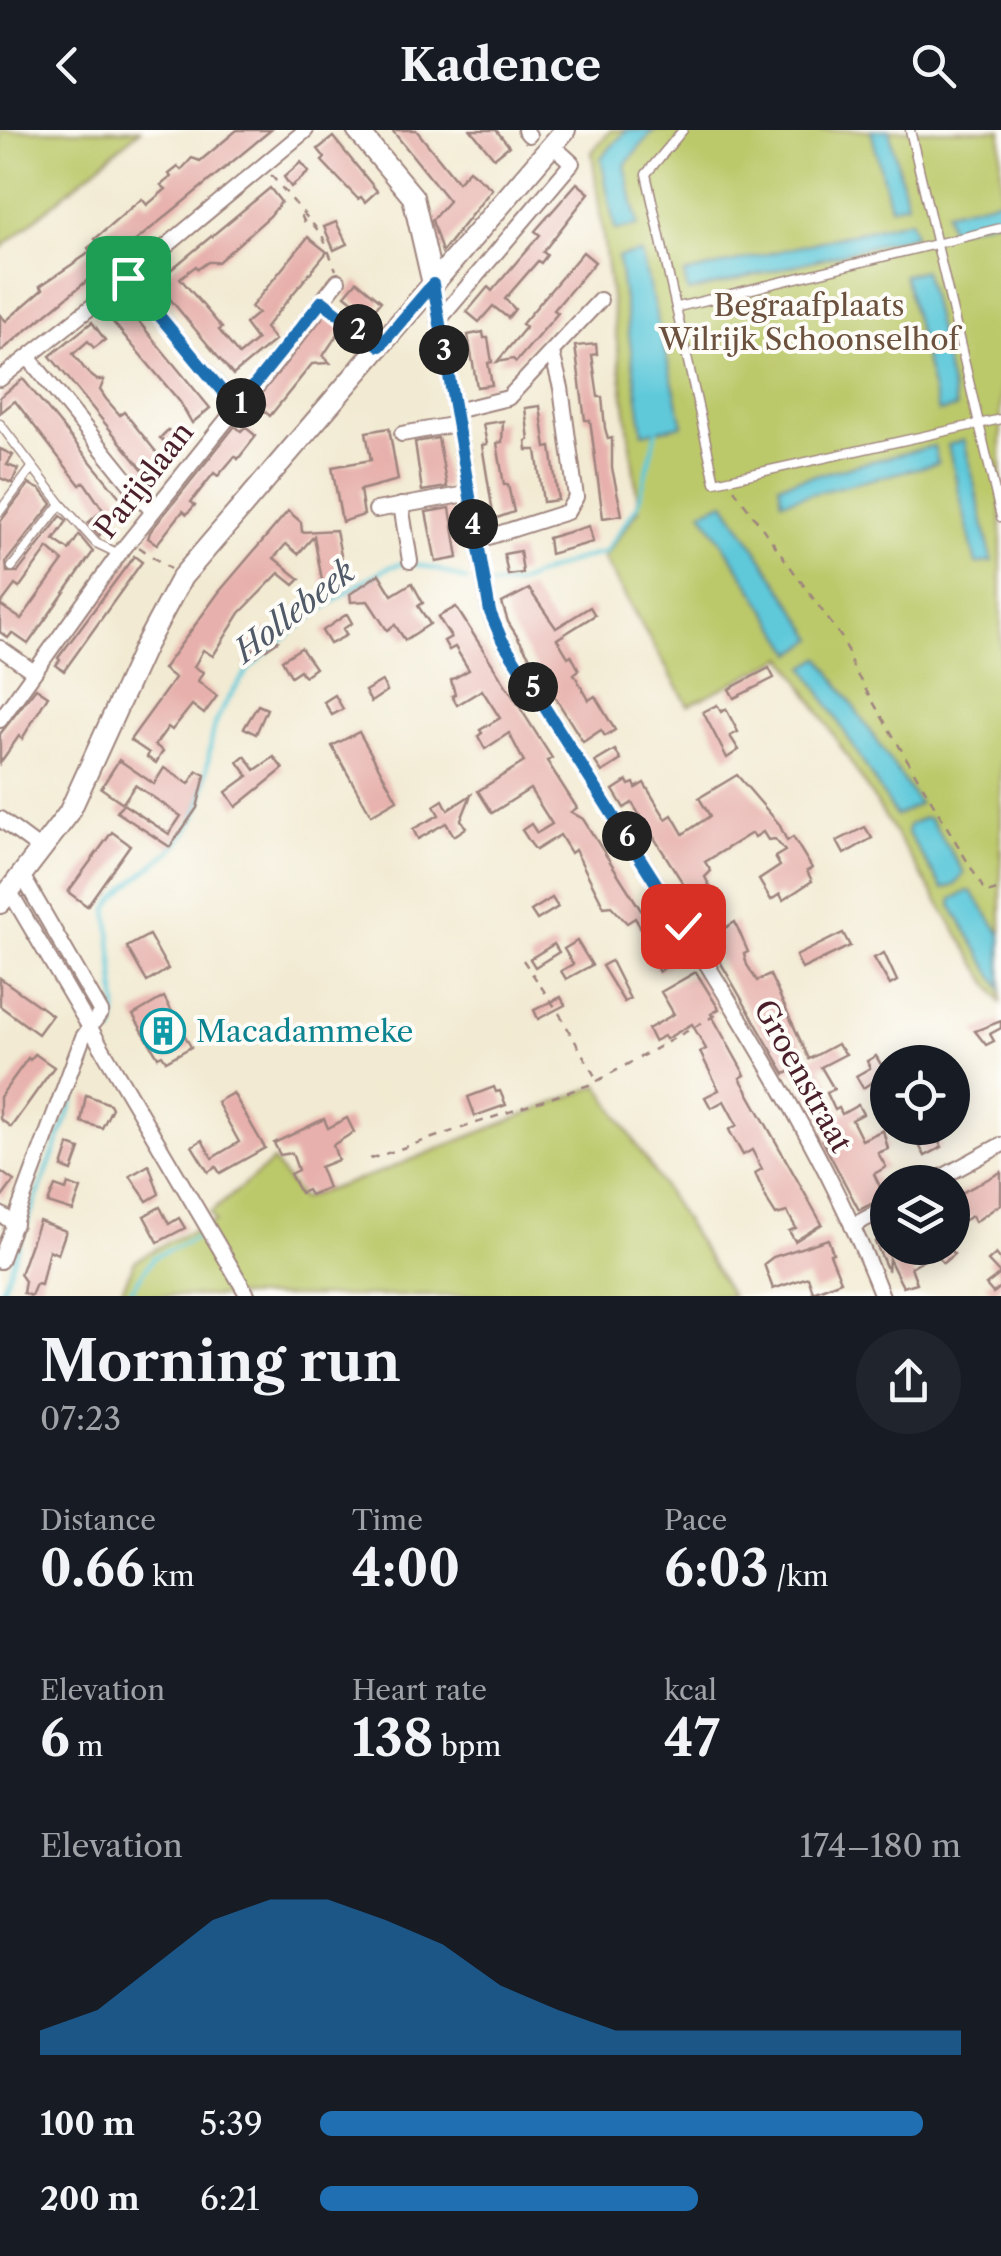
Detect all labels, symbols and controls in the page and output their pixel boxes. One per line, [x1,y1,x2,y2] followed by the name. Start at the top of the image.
[400,37,601,93] text: Kadence
[40,38,95,93] icon: back
[906,38,961,93] icon: search
[86,236,171,321] pin
[101,251,156,306] icon: arrive
[658,287,963,358] park label: Begraafplaats Wilrijk Schoonselhof
[333,304,383,354] pin: 2
[350,312,366,346] text: 2
[419,325,469,375] pin: 3
[436,333,452,367] text: 3
[216,378,266,428] pin: 1
[235,386,247,420] text: 1
[87,414,201,546] street label: Parijslaan
[448,499,498,549] pin: 4
[465,507,481,541] text: 4
[223,551,363,672] water label: Hollebeek
[508,662,558,712] pin: 5
[525,670,541,704] text: 5
[602,811,652,861] pin: 6
[619,819,635,853] text: 6
[641,884,726,969] pin
[656,899,711,954] icon: check
[746,993,860,1159] street label: Groenstraat
[140,1008,186,1054] building icon: Macadammeke
[196,1013,413,1050] place label: Macadammeke
[870,1045,970,1265] map controls
[870,1045,970,1145] button: locate
[870,1165,970,1265] button: layers
[40,1328,401,1395] text: Morning run
[856,1329,961,1434] button: share
[40,1399,121,1438] text: 07:23
[40,1503,156,1537] text: Distance
[352,1503,423,1537] text: Time
[664,1503,727,1537] text: Pace
[40,1537,145,1599] text: 0.66
[352,1537,460,1599] text: 4:00
[664,1537,769,1599] text: 6:03
[145,1559,195,1593] text: km
[769,1559,829,1593] text: /km
[40,1673,165,1707] text: Elevation
[352,1673,487,1707] text: Heart rate
[664,1673,717,1707] text: kcal
[40,1707,70,1769] text: 6
[352,1707,434,1769] text: 138
[664,1707,720,1769] text: 47
[70,1729,103,1763] text: m
[434,1729,501,1763] text: bpm
[40,1826,183,1865] text: Elevation
[800,1826,961,1865] text: 174–180 m
[40,2104,135,2143] text: 100 m
[200,2104,263,2143] text: 5:39
[40,2179,140,2218] text: 200 m
[200,2179,260,2218] text: 6:21

